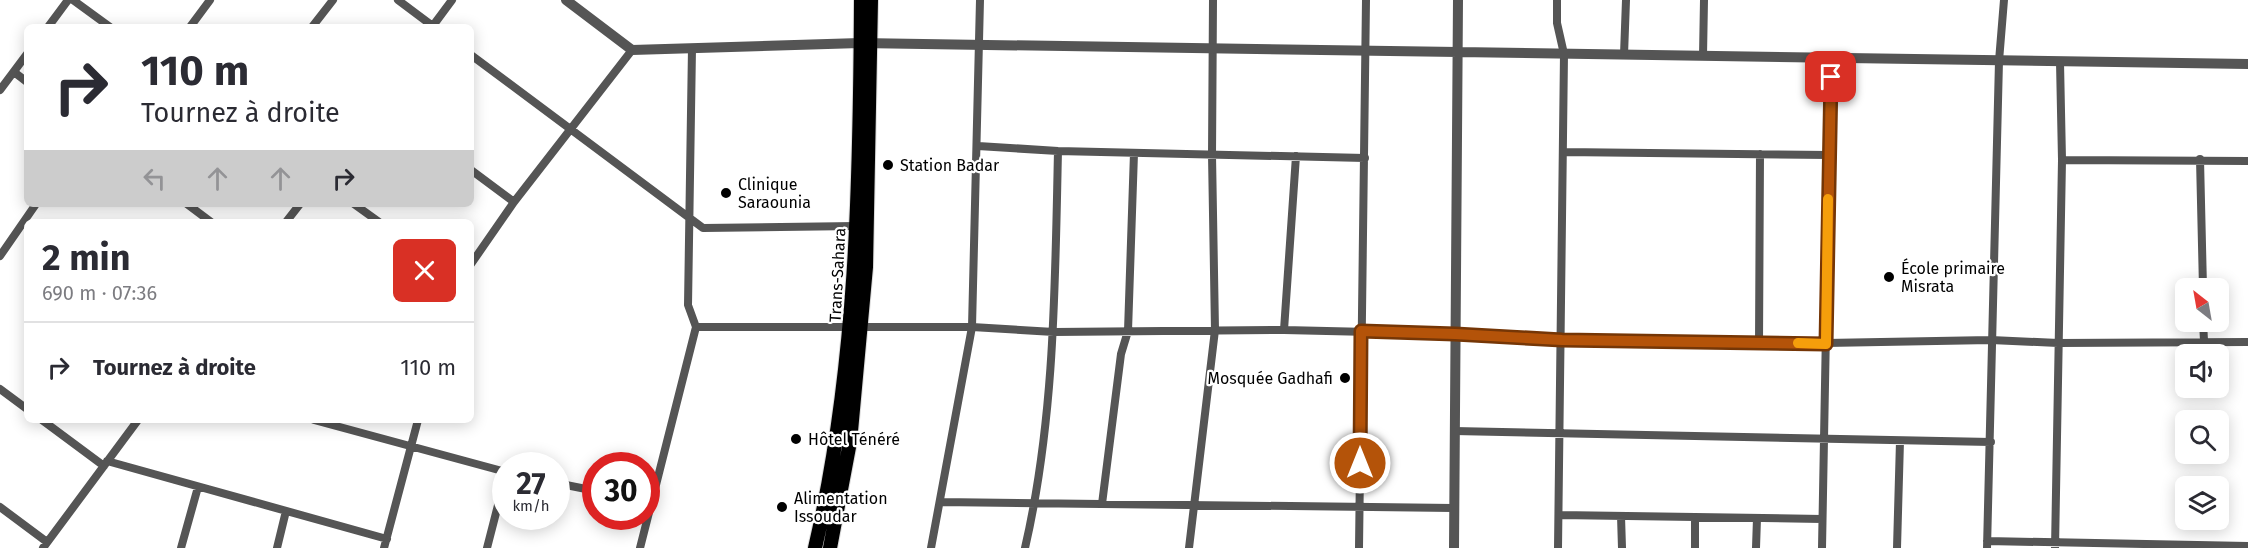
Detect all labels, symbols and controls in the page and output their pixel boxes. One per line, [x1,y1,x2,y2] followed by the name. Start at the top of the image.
[141,46,249,96] text: 110 m
[42,48,120,126] icon: right
[1805,51,1856,102] pin
[1814,60,1847,93] icon: arrive
[141,97,340,129] text: Tournez à droite
[900,156,1000,175] place label: Station Badar
[881,158,895,172] marker: Station Badar
[138,162,171,195] icon: left
[201,162,234,195] icon: ahead
[264,162,297,195] icon: ahead
[327,162,360,195] icon: right
[738,175,811,212] place label: Clinique Saraounia
[719,186,733,200] marker: Clinique Saraounia
[826,227,849,323] street label: Trans-Sahara
[42,236,131,280] text: 2 min
[393,239,456,302] button: close
[1901,258,2005,296] place label: École primaire Misrata
[1882,270,1896,284] marker: École primaire Misrata
[2175,278,2229,332] north arrow
[2175,278,2229,530] map controls
[42,281,157,305] text: 690 m · 07:36
[2175,344,2229,398] button: sound
[42,351,75,384] icon: right
[93,354,256,381] text: Tournez à droite
[400,354,456,381] text: 110 m
[1208,369,1333,388] place label: Mosquée Gadhafi
[1338,371,1352,385] marker: Mosquée Gadhafi
[2175,410,2229,464] button: search
[808,430,900,449] place label: Hôtel Ténéré
[1328,431,1392,495] position arrow
[789,432,803,446] marker: Hôtel Ténéré
[582,452,660,530] speed limit sign: 30
[516,466,546,502] text: 27
[2175,476,2229,530] button: layers
[794,489,888,526] place label: Alimentation Issoudar
[512,497,550,515] text: km/h
[775,500,789,514] marker: Alimentation Issoudar

